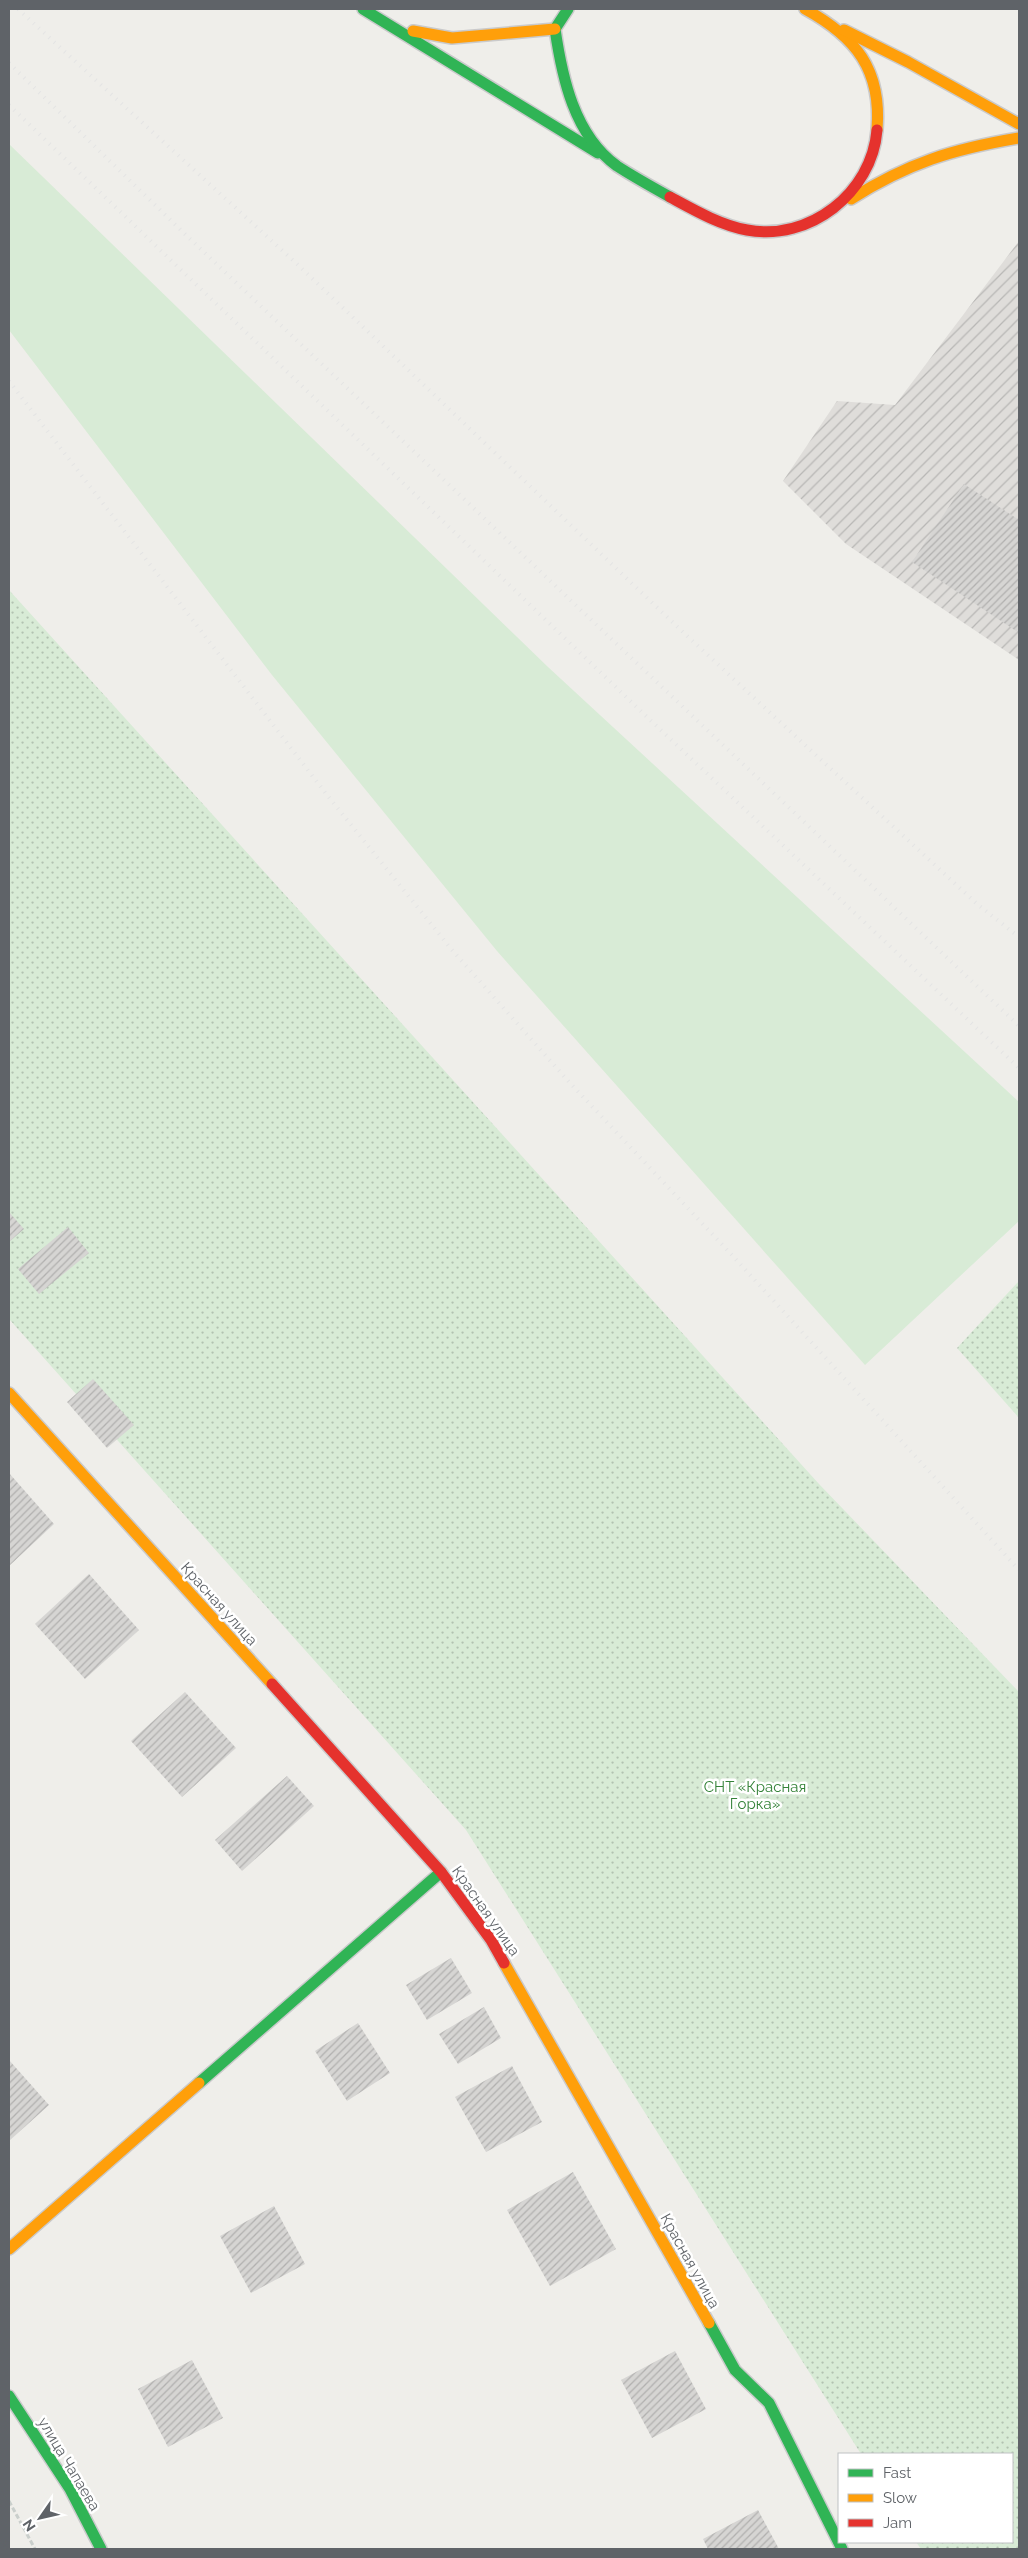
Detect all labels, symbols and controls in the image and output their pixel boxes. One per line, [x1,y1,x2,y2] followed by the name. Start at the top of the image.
[177,1559,261,1649] street label: Красная улица
[704,1778,806,1813] park label: СНТ «Красная Горка»
[448,1863,524,1959] street label: Красная улица
[657,2210,723,2312] street label: Красная улица
[34,2414,104,2514] street label: улица Чапаева
[838,2453,1013,2543] legend
[883,2464,911,2482] text: Fast
[883,2489,917,2507] text: Slow
[15,2493,65,2543] north arrow
[883,2514,912,2532] text: Jam
[20,2516,39,2534] text: N

